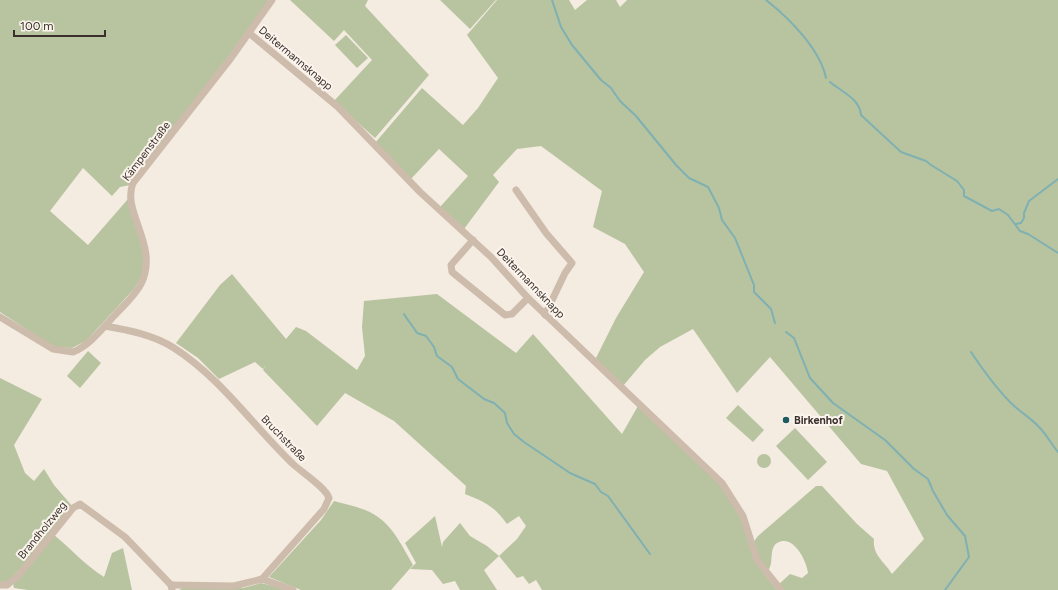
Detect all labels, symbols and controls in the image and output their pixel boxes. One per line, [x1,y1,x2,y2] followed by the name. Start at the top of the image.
[14,12,105,38] scale bar
[20,19,54,33] text: 100 m
[256,24,336,93] street label: Deitermannsknapp
[120,119,173,184] street label: Kämpenstraße
[494,246,568,321] street label: Deitermannsknapp
[258,412,309,464] street label: Bruchstraße
[794,414,843,427] place label: Birkenhof
[781,415,791,425] marker: Birkenhof
[15,499,69,562] street label: Brandholzweg

